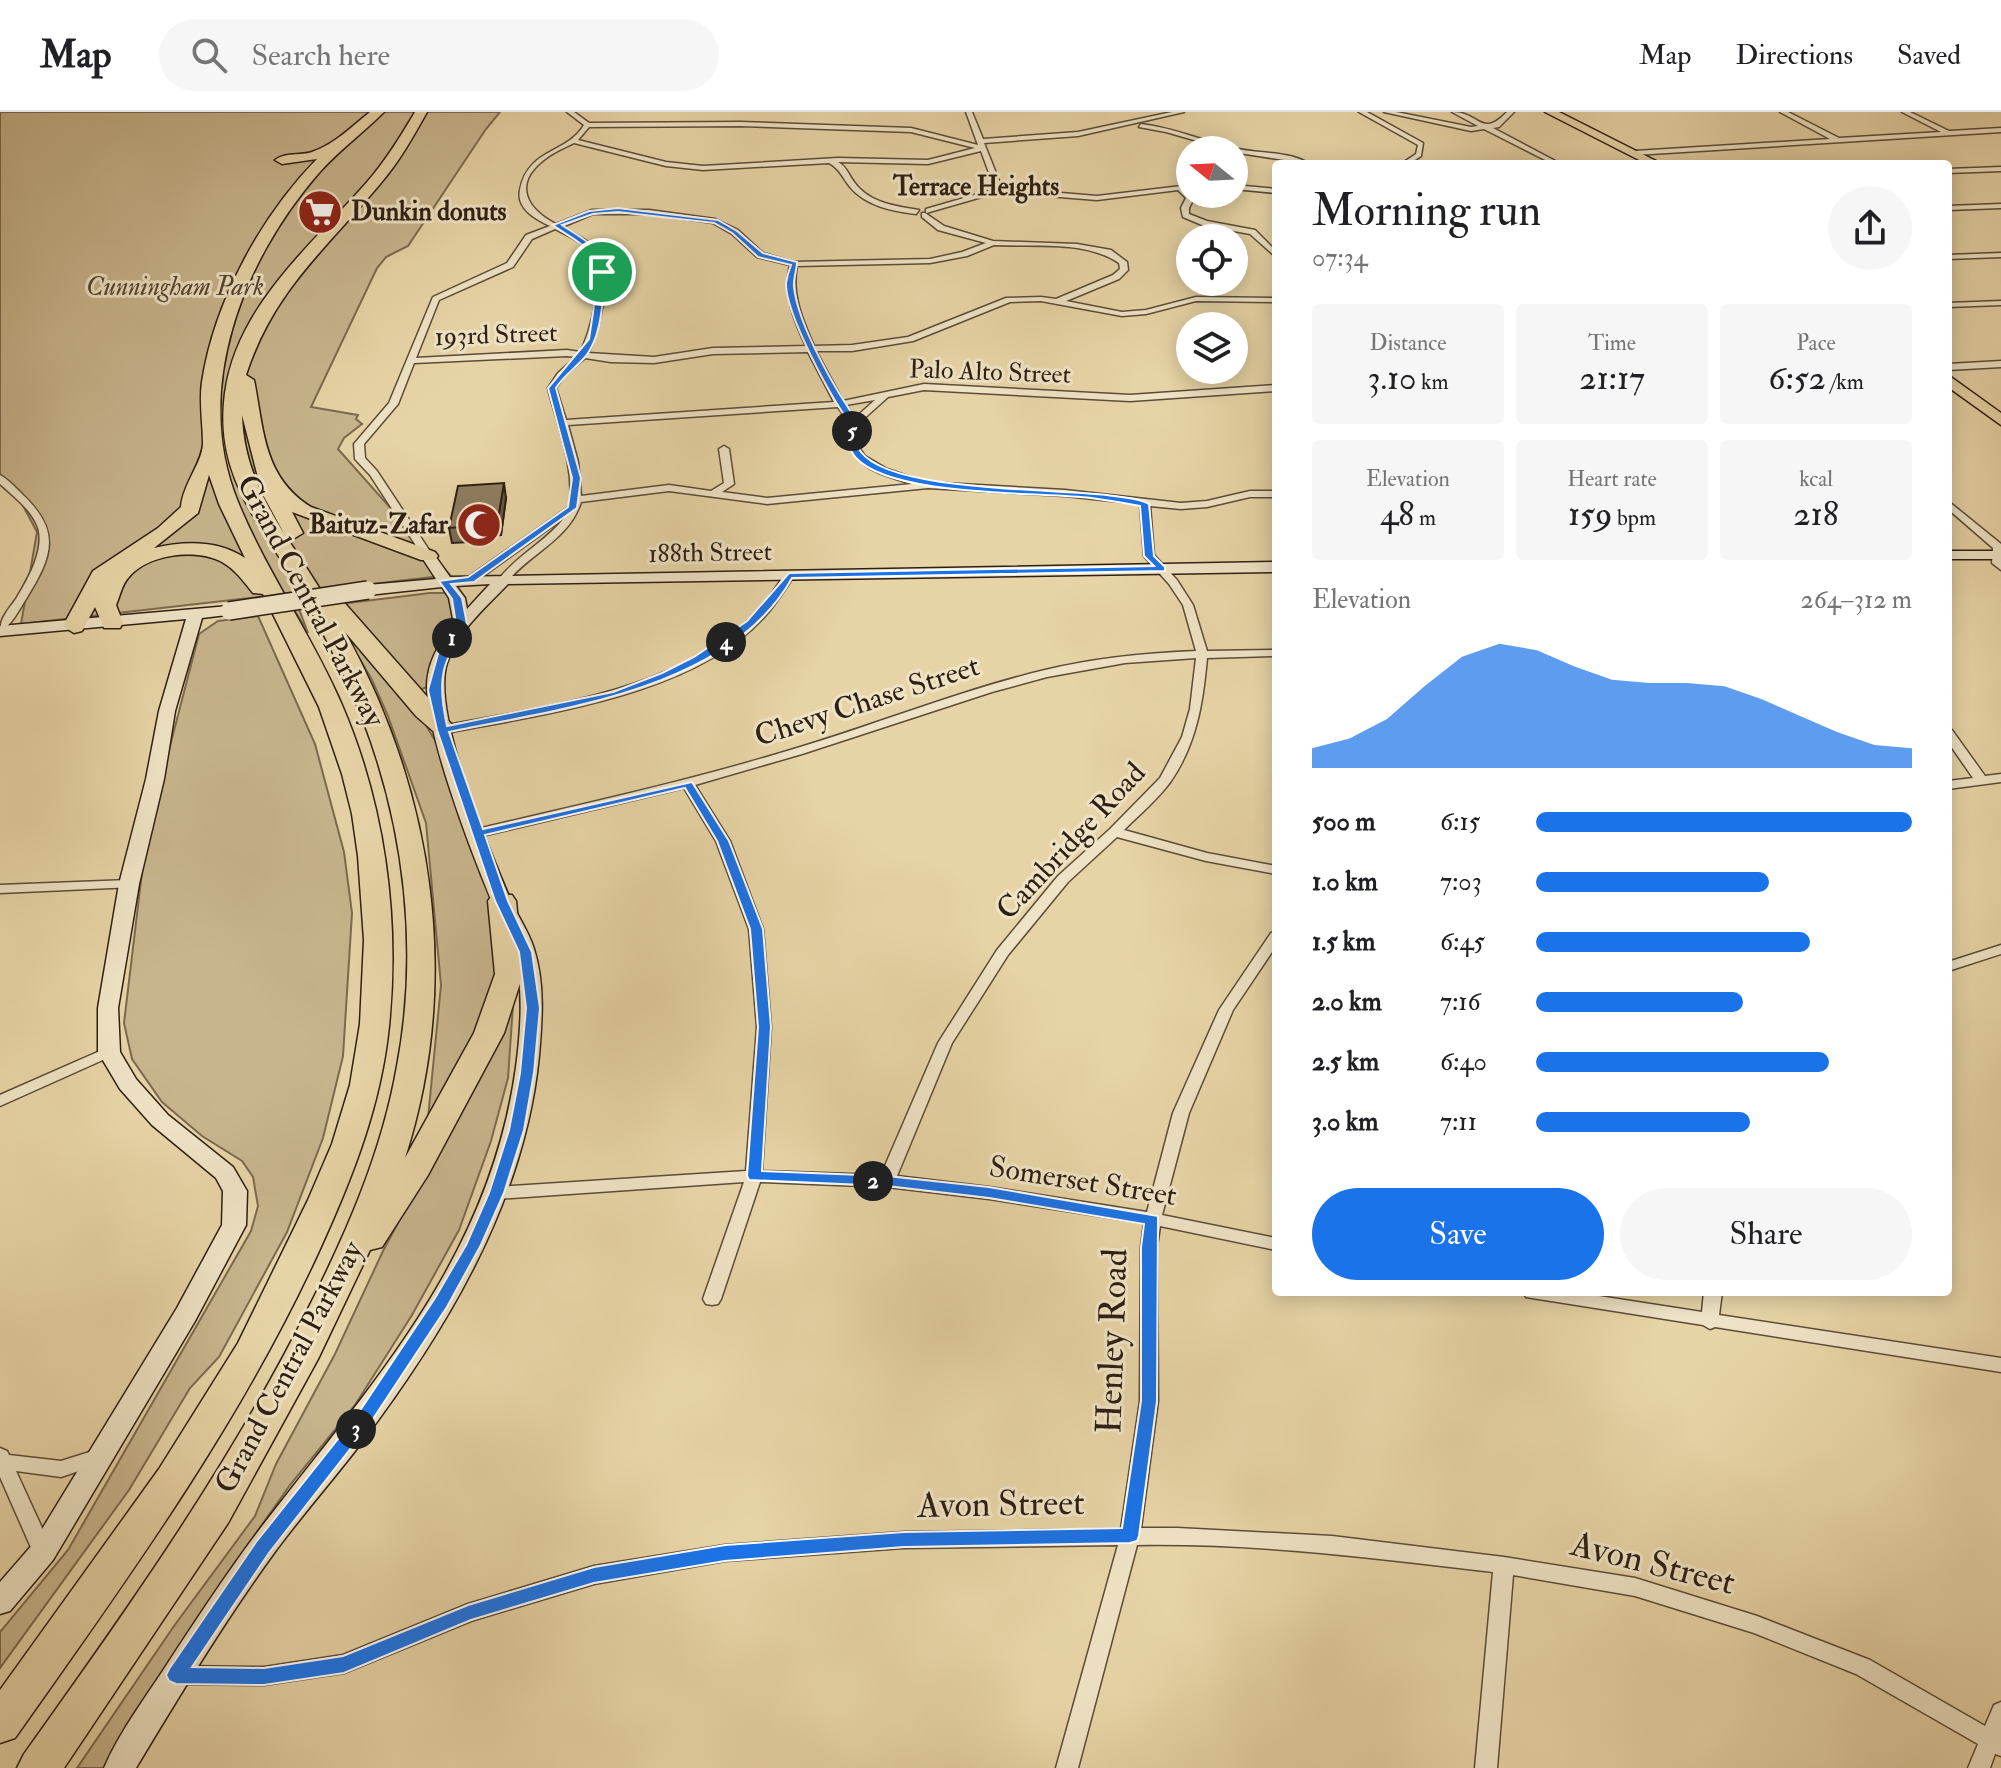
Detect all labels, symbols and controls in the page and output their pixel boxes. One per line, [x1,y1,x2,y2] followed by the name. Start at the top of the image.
[159,19,719,91] search box
[40,31,111,79] text: Map
[187,33,231,77] icon: search
[251,37,390,74] text: Search here
[1639,38,1692,73] text: Map
[1736,38,1853,73] text: Directions
[1897,38,1961,73] text: Saved
[1176,136,1248,208] north arrow
[1176,136,1248,384] map controls
[892,171,1059,204] district label: Terrace Heights
[1312,184,1541,239] text: Morning run
[1828,186,1912,270] button: share
[296,188,344,236] supermarket icon: Dunkin donuts
[351,196,507,228] place label: Dunkin donuts
[1176,224,1248,296] button: locate
[568,238,636,306] pin
[1312,242,1368,274] text: 07:34
[580,250,624,294] icon: arrive
[86,271,264,303] park label: Cunningham Park
[1176,312,1248,384] button: layers
[434,317,558,353] street label: 193rd Street
[1370,329,1446,357] text: Distance
[1588,329,1636,357] text: Time
[1796,329,1836,357] text: Pace
[909,353,1071,391] street label: Palo Alto Street
[1367,357,1416,400] text: 3.10
[1579,357,1645,400] text: 21:17
[1768,357,1826,400] text: 6:52
[1416,368,1449,396] text: km
[1826,368,1864,396] text: /km
[832,411,872,451] pin: 5
[847,417,857,445] text: 5
[1366,465,1450,493] text: Elevation
[1567,465,1657,493] text: Heart rate
[1799,465,1833,493] text: kcal
[229,469,393,734] street label: Grand Central Parkway
[1380,493,1414,536] text: 48
[1568,493,1612,536] text: 159
[1793,493,1839,536] text: 218
[455,501,503,549] mosque icon: Baituz-Zafar
[1414,504,1436,532] text: m
[1612,504,1656,532] text: bpm
[309,509,448,541] place label: Baituz-Zafar
[648,536,772,570] street label: 188th Street
[1312,584,1411,616] text: Elevation
[1800,584,1912,616] text: 264–312 m
[432,618,472,658] pin: 1
[706,622,746,662] pin: 4
[448,624,456,652] text: 1
[720,628,732,656] text: 4
[750,647,984,755] street label: Chevy Chase Street
[989,754,1154,927] street label: Cambridge Road
[1312,806,1376,838] text: 500 m
[1440,806,1480,838] text: 6:15
[1312,866,1378,898] text: 1.0 km
[1440,866,1482,898] text: 7:03
[1312,926,1375,958] text: 1.5 km
[1440,926,1485,958] text: 6:45
[1312,986,1382,1018] text: 2.0 km
[1440,986,1481,1018] text: 7:16
[1312,1046,1379,1078] text: 2.5 km
[1440,1046,1487,1078] text: 6:40
[1312,1106,1378,1138] text: 3.0 km
[1440,1106,1477,1138] text: 7:11
[987,1148,1180,1214] street label: Somerset Street
[853,1161,893,1201] pin: 2
[867,1167,879,1195] text: 2
[1312,1188,1604,1280] button: Save
[1620,1188,1912,1280] button: Share
[207,1234,371,1499] street label: Grand Central Parkway
[1086,1247,1138,1434] street label: Henley Road
[336,1409,376,1449] pin: 3
[352,1415,360,1443] text: 3
[916,1480,1085,1528] street label: Avon Street
[1565,1521,1740,1605] street label: Avon Street

